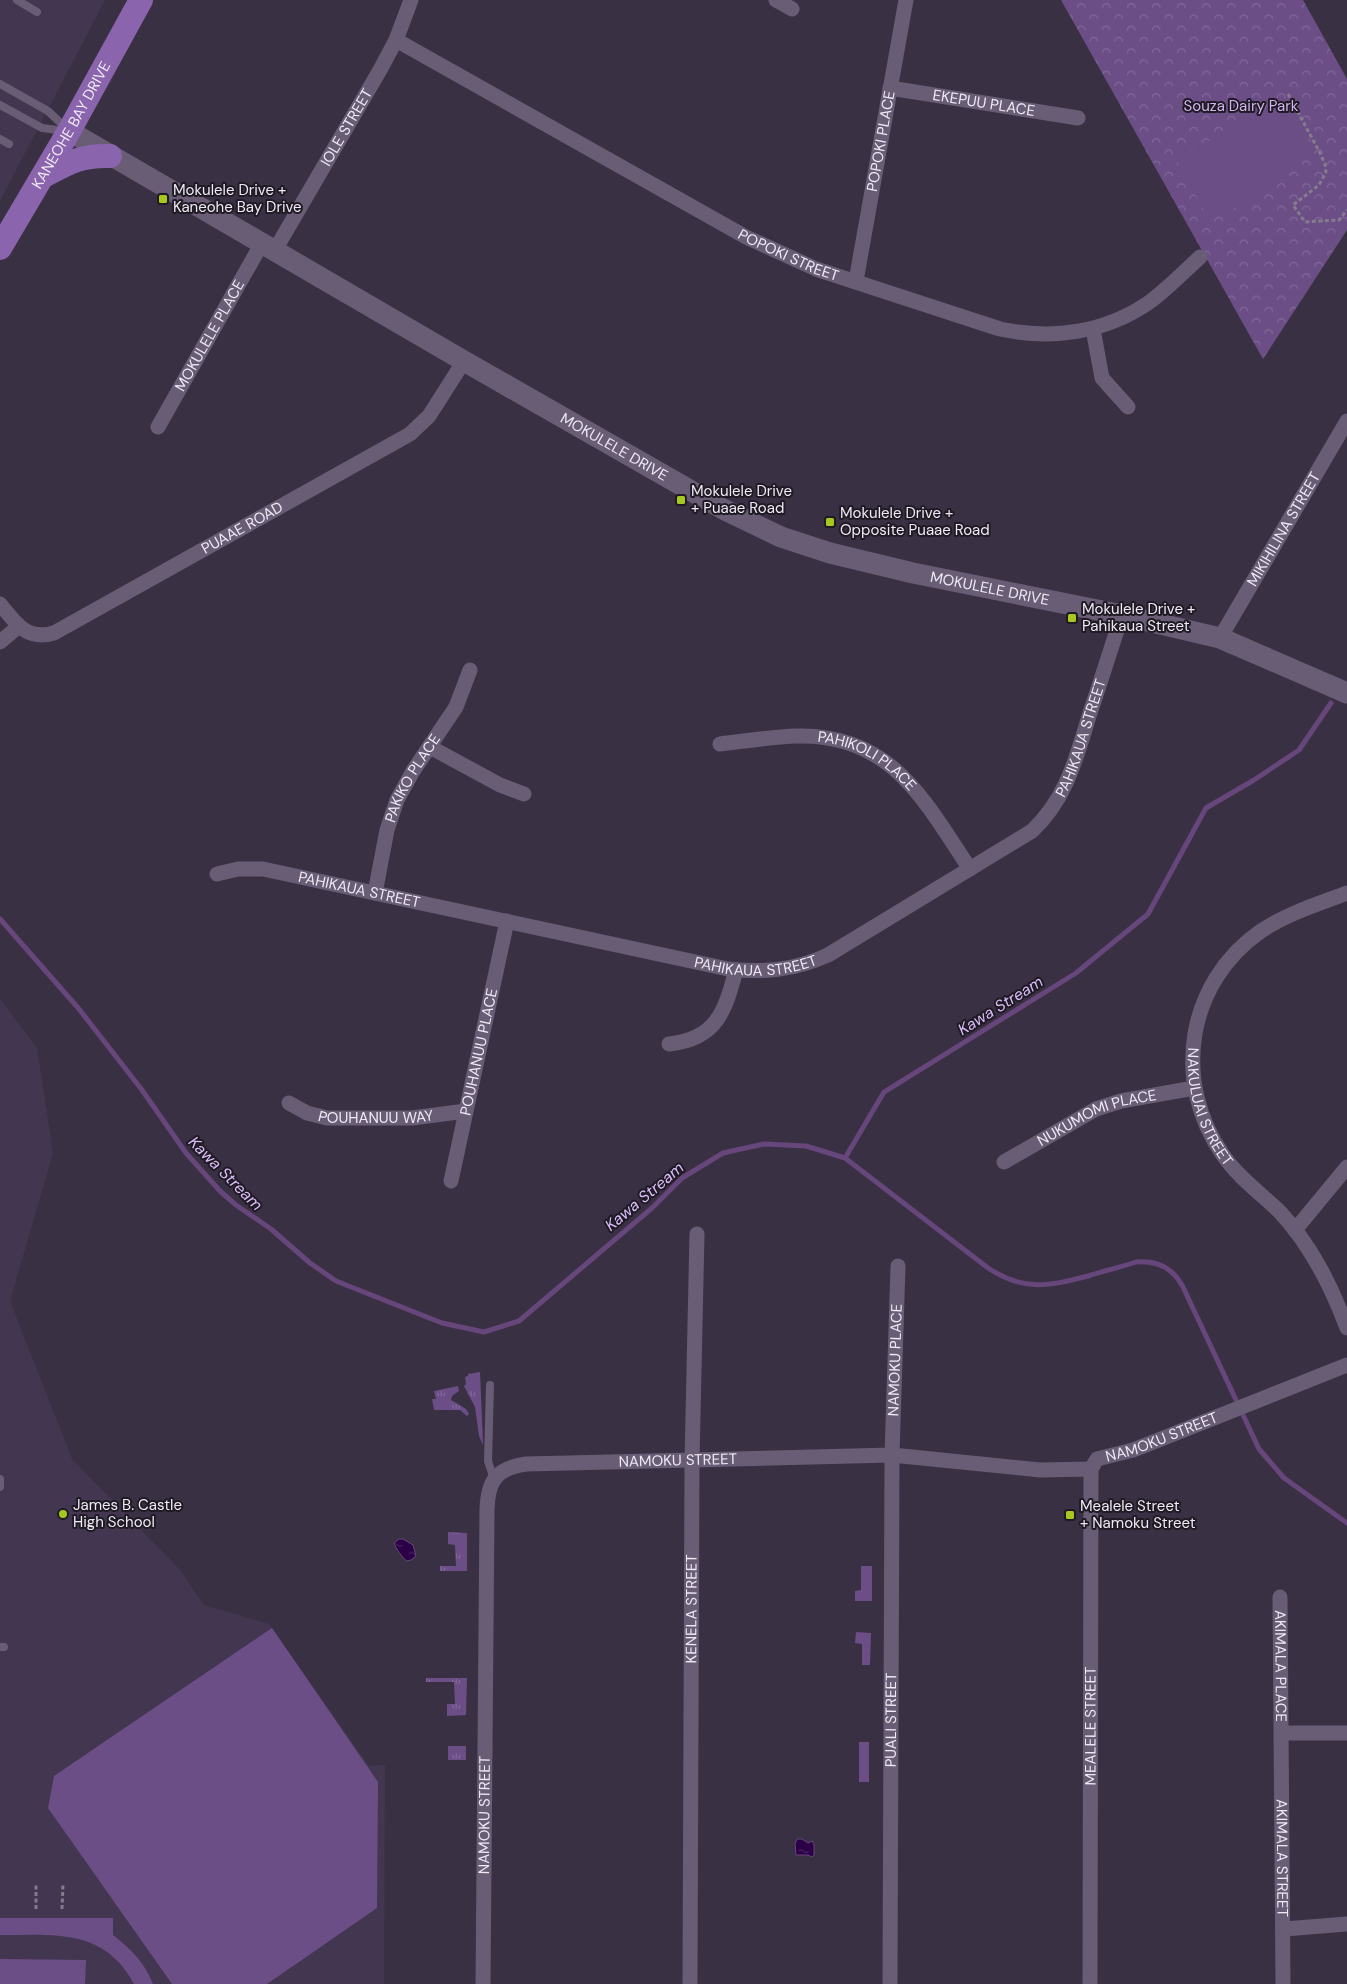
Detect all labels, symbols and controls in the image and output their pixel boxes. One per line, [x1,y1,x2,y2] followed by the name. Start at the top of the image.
[27,58,115,193] street label: KANEOHE BAY DRIVE
[316,85,377,170] street label: IOLE STREET
[931,85,1036,121] street label: EKEPUU PLACE
[862,89,900,193] street label: POPOKI PLACE
[1184,96,1299,116] park label: Souza Dairy Park
[173,180,302,217] place label: Mokulele Drive + Kaneohe Bay Drive
[157,193,169,205] marker: Mokulele Drive + Kaneohe Bay Drive
[734,225,841,286] street label: POPOKI STREET
[170,276,249,395] street label: MOKULELE PLACE
[557,408,672,485] street label: MOKULELE DRIVE
[1242,468,1325,590] street label: MIKIHILINA STREET
[691,481,792,518] place label: Mokulele Drive + Puaae Road
[675,494,687,506] marker: Mokulele Drive + Puaae Road
[198,497,287,559] street label: PUAAE ROAD
[840,503,990,540] place label: Mokulele Drive + Opposite Puaae Road
[824,516,836,528] marker: Mokulele Drive + Opposite Puaae Road
[929,567,1051,610] street label: MOKULELE DRIVE
[1082,599,1195,636] place label: Mokulele Drive + Pahikaua Street
[1066,612,1078,624] marker: Mokulele Drive + Pahikaua Street
[1051,676,1111,801] street label: PAHIKAUA STREET
[817,727,921,795] street label: PAHIKOLI PLACE
[380,730,445,825] street label: PAKIKO PLACE
[297,867,422,912] street label: PAHIKAUA STREET
[692,950,820,981] street label: PAHIKAUA STREET
[954,971,1047,1040] water label: Kawa Stream
[455,987,502,1117] street label: POUHANUU PLACE
[1183,1047,1237,1170] street label: NAKULUAI STREET
[1033,1085,1158,1151] street label: NUKUMOMI PLACE
[316,1105,435,1128] street label: POUHANUU WAY
[184,1132,267,1215] water label: Kawa Stream
[601,1157,688,1235] water label: Kawa Stream
[883,1304,907,1417] street label: NAMOKU PLACE
[1103,1407,1221,1466] street label: NAMOKU STREET
[618,1449,737,1472] street label: NAMOKU STREET
[73,1495,182,1532] place label: James B. Castle High School
[1080,1496,1196,1533] place label: Mealele Street + Namoku Street
[57,1508,69,1520] marker: James B. Castle High School
[1064,1509,1076,1521] marker: Mealele Street + Namoku Street
[681,1554,702,1664] street label: KENELA STREET
[1270,1610,1291,1722] street label: AKIMALA PLACE
[1080,1666,1101,1786] street label: MEALELE STREET
[881,1673,901,1767] street label: PUALI STREET
[474,1756,495,1874] street label: NAMOKU STREET
[1272,1799,1292,1917] street label: AKIMALA STREET

